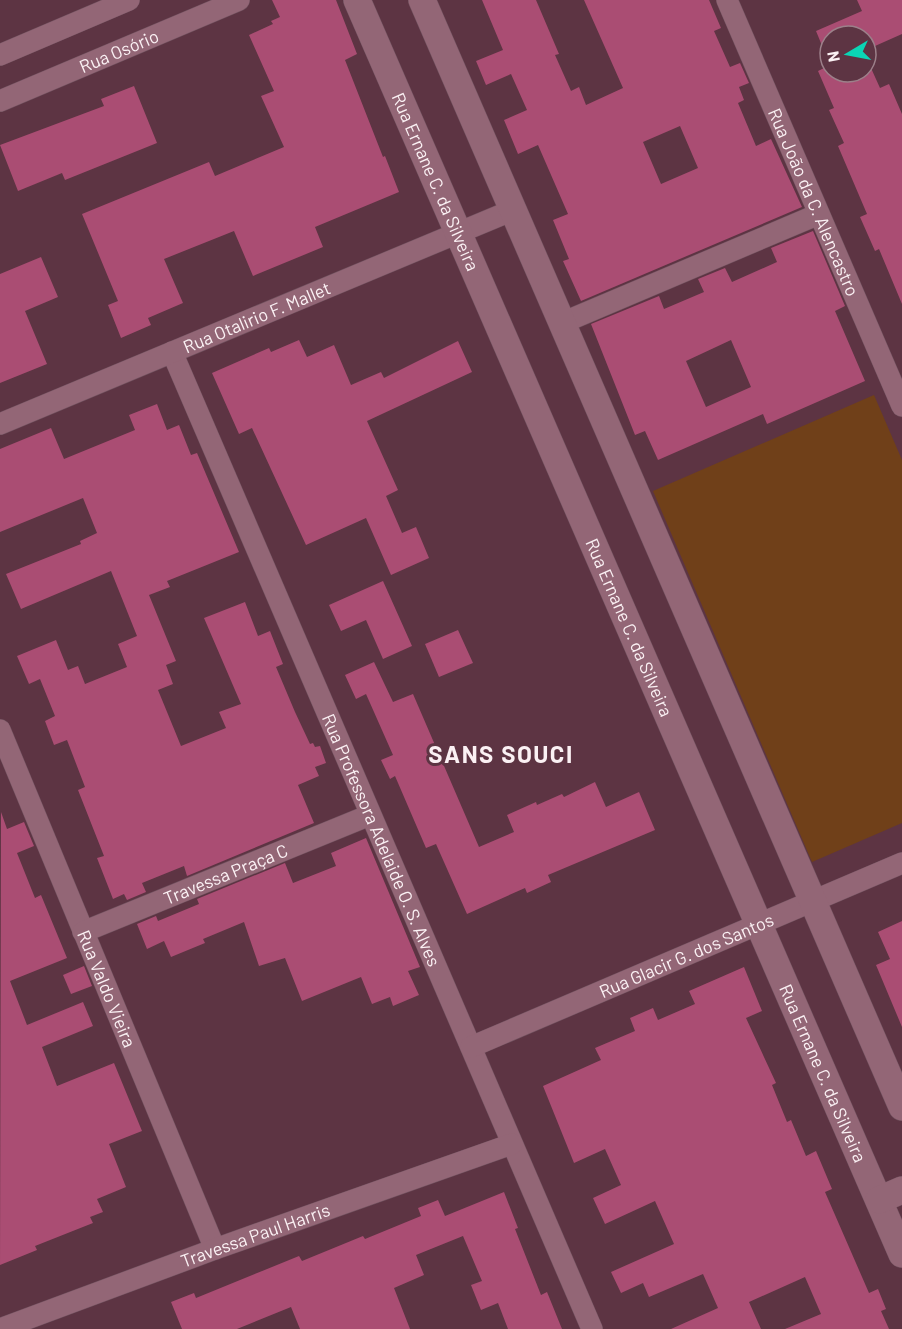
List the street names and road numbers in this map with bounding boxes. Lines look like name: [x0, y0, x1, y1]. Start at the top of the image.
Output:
street label: Rua Osório: [76, 24, 162, 77]
street label: Rua Ernane C. da Silveira: [388, 89, 484, 274]
street label: Rua João da C. Alencastro: [764, 105, 864, 299]
street label: Rua Otalirio F. Mallet: [180, 276, 334, 357]
street label: Rua Ernane C. da Silveira: [581, 535, 678, 720]
street label: Rua Professora Adelaide O. S. Alves: [318, 710, 446, 969]
street label: Travessa Praça C: [160, 839, 291, 909]
street label: Rua Glacir G. dos Santos: [596, 908, 777, 1002]
street label: Rua Valdo Vieira: [73, 927, 141, 1051]
street label: Rua Ernane C. da Silveira: [775, 981, 872, 1166]
street label: Travessa Paul Harris: [177, 1198, 333, 1272]

